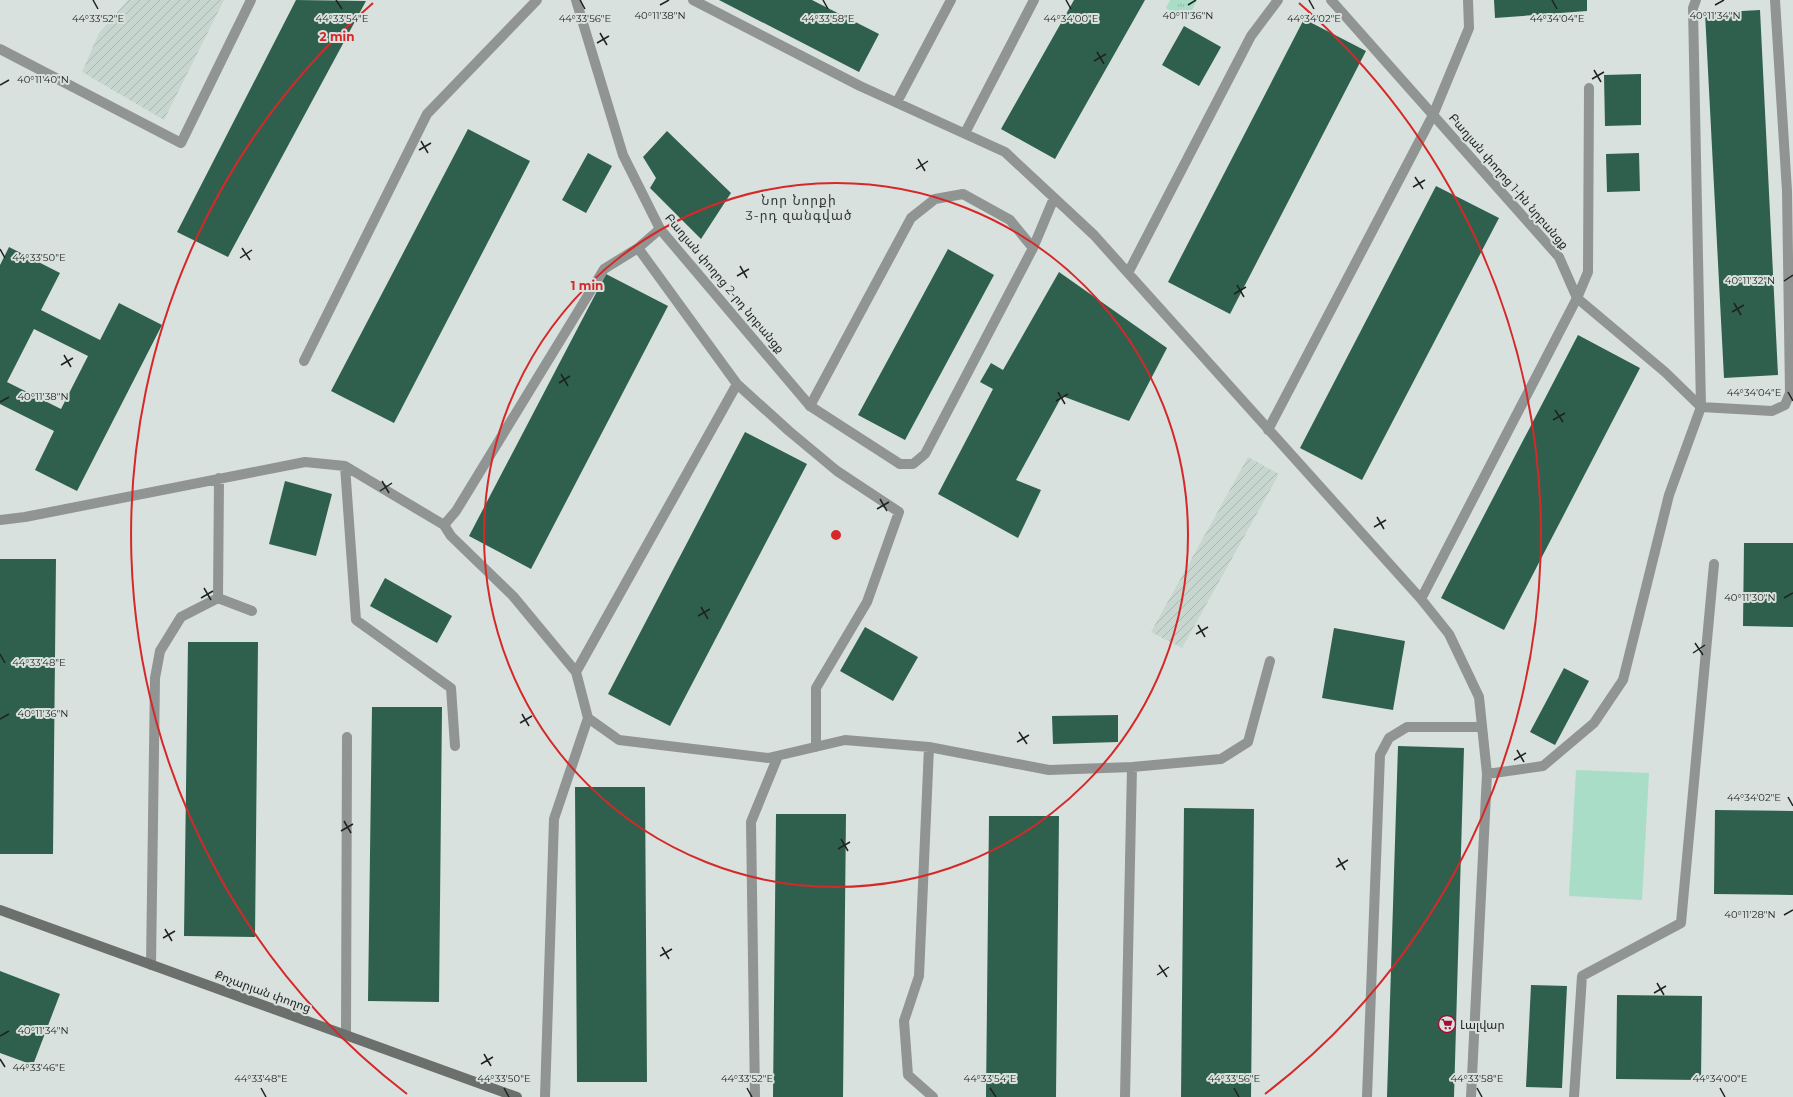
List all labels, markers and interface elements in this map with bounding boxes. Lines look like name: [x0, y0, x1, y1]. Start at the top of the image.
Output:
text: 40°11'38"N: [634, 9, 686, 22]
text: 40°11'36"N: [1163, 9, 1213, 22]
text: 40°11'34"N: [1689, 9, 1741, 22]
text: 44°33'52"E: [72, 12, 124, 25]
text: 44°33'54"E: [316, 12, 369, 25]
text: 44°33'56"E: [559, 12, 612, 25]
text: 44°33'58"E: [802, 12, 855, 25]
text: 44°34'00"E: [1043, 12, 1099, 25]
text: 44°34'02"E: [1287, 12, 1341, 25]
text: 44°34'04"E: [1530, 12, 1585, 25]
text: 2 min: [320, 29, 354, 44]
text: 40°11'40"N: [17, 73, 69, 86]
street label: Բաղյան փողոց 1-ին նրբանցք: [1446, 110, 1572, 252]
district label: Նոր Նորքի 3-րդ զանգված: [745, 192, 853, 223]
street label: Բաղյան փողոց 2-րդ նրբանցք: [662, 210, 788, 356]
text: 44°33'50"E: [12, 251, 66, 264]
text: 40°11'32"N: [1725, 274, 1775, 287]
text: 1 min: [571, 278, 603, 293]
text: 44°34'04"E: [1727, 386, 1782, 399]
text: 40°11'38"N: [17, 390, 69, 403]
centre of rings: [829, 528, 843, 542]
text: 40°11'30"N: [1724, 591, 1776, 604]
text: 44°33'48"E: [12, 656, 66, 669]
text: 40°11'36"N: [18, 707, 68, 720]
text: 44°34'02"E: [1727, 791, 1781, 804]
text: 40°11'28"N: [1724, 908, 1776, 921]
street label: Քոչարյան փողոց: [213, 967, 313, 1015]
supermarket icon: Լալվար: [1437, 1014, 1457, 1034]
place label: Լալվար: [1460, 1017, 1505, 1032]
text: 40°11'34"N: [17, 1024, 69, 1037]
text: 44°33'46"E: [12, 1061, 66, 1074]
text: 44°33'48"E: [234, 1072, 288, 1085]
text: 44°33'50"E: [477, 1072, 531, 1085]
text: 44°33'52"E: [721, 1072, 773, 1085]
text: 44°33'54"E: [964, 1072, 1017, 1085]
text: 44°33'56"E: [1208, 1072, 1261, 1085]
text: 44°33'58"E: [1451, 1072, 1504, 1085]
text: 44°34'00"E: [1692, 1072, 1748, 1085]

